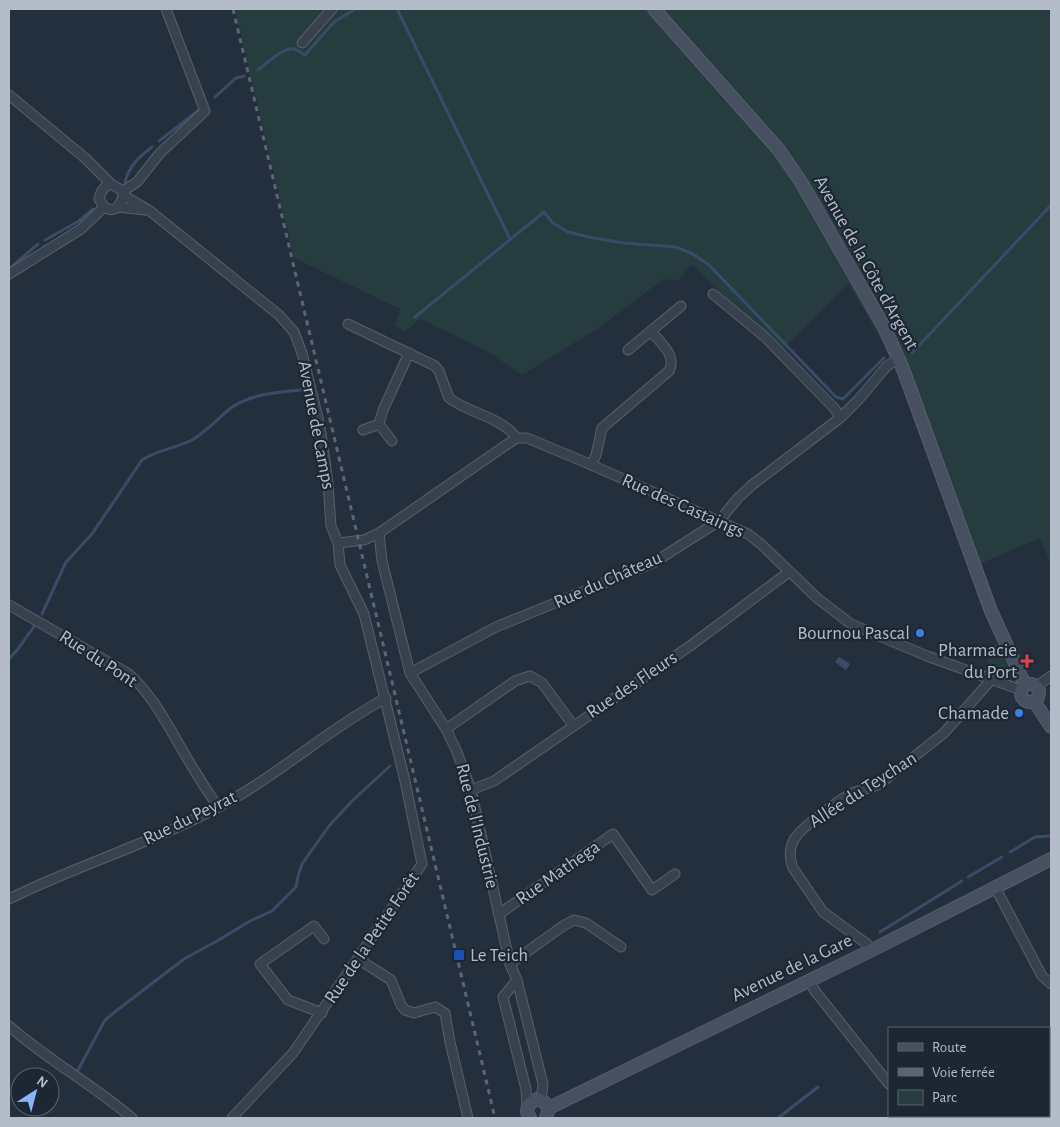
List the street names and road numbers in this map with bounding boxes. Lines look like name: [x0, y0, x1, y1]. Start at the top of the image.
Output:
street label: Avenue de la Côte d'Argent: [810, 173, 922, 353]
street label: Avenue de Camps: [294, 359, 338, 491]
street label: Rue des Castaings: [619, 471, 747, 541]
street label: Rue du Château: [551, 548, 665, 612]
street label: Rue du Pont: [56, 627, 140, 691]
street label: Rue des Fleurs: [583, 648, 681, 722]
street label: Allée du Teychan: [806, 748, 920, 832]
street label: Rue de l'Industrie: [452, 762, 502, 890]
street label: Rue du Peyrat: [140, 787, 240, 849]
street label: Rue Mathega: [513, 837, 604, 909]
street label: Rue de la Petite Forêt: [321, 869, 423, 1007]
street label: Avenue de la Gare: [729, 931, 855, 1005]

